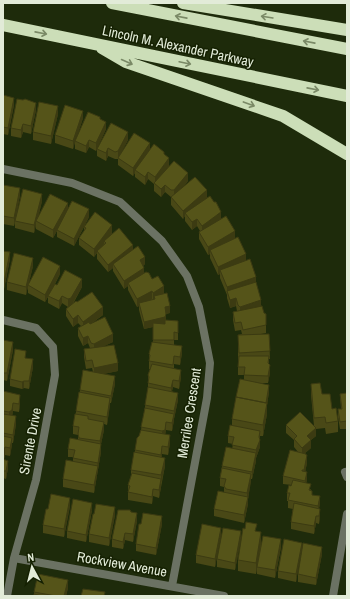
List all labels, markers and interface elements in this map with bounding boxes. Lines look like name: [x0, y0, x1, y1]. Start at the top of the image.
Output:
one-way arrow: [175, 12, 188, 20]
one-way arrow: [261, 12, 274, 20]
street label: Lincoln M. Alexander Parkway: [101, 21, 256, 71]
one-way arrow: [34, 29, 47, 37]
one-way arrow: [303, 37, 316, 45]
one-way arrow: [120, 59, 132, 66]
one-way arrow: [179, 60, 192, 68]
one-way arrow: [306, 85, 319, 93]
one-way arrow: [243, 101, 255, 109]
street label: Merrilee Crescent: [173, 367, 205, 459]
street label: Sirente Drive: [15, 406, 45, 476]
north arrow: [12, 547, 52, 587]
street label: Rockview Avenue: [76, 547, 168, 581]
text: N: [27, 550, 35, 564]

